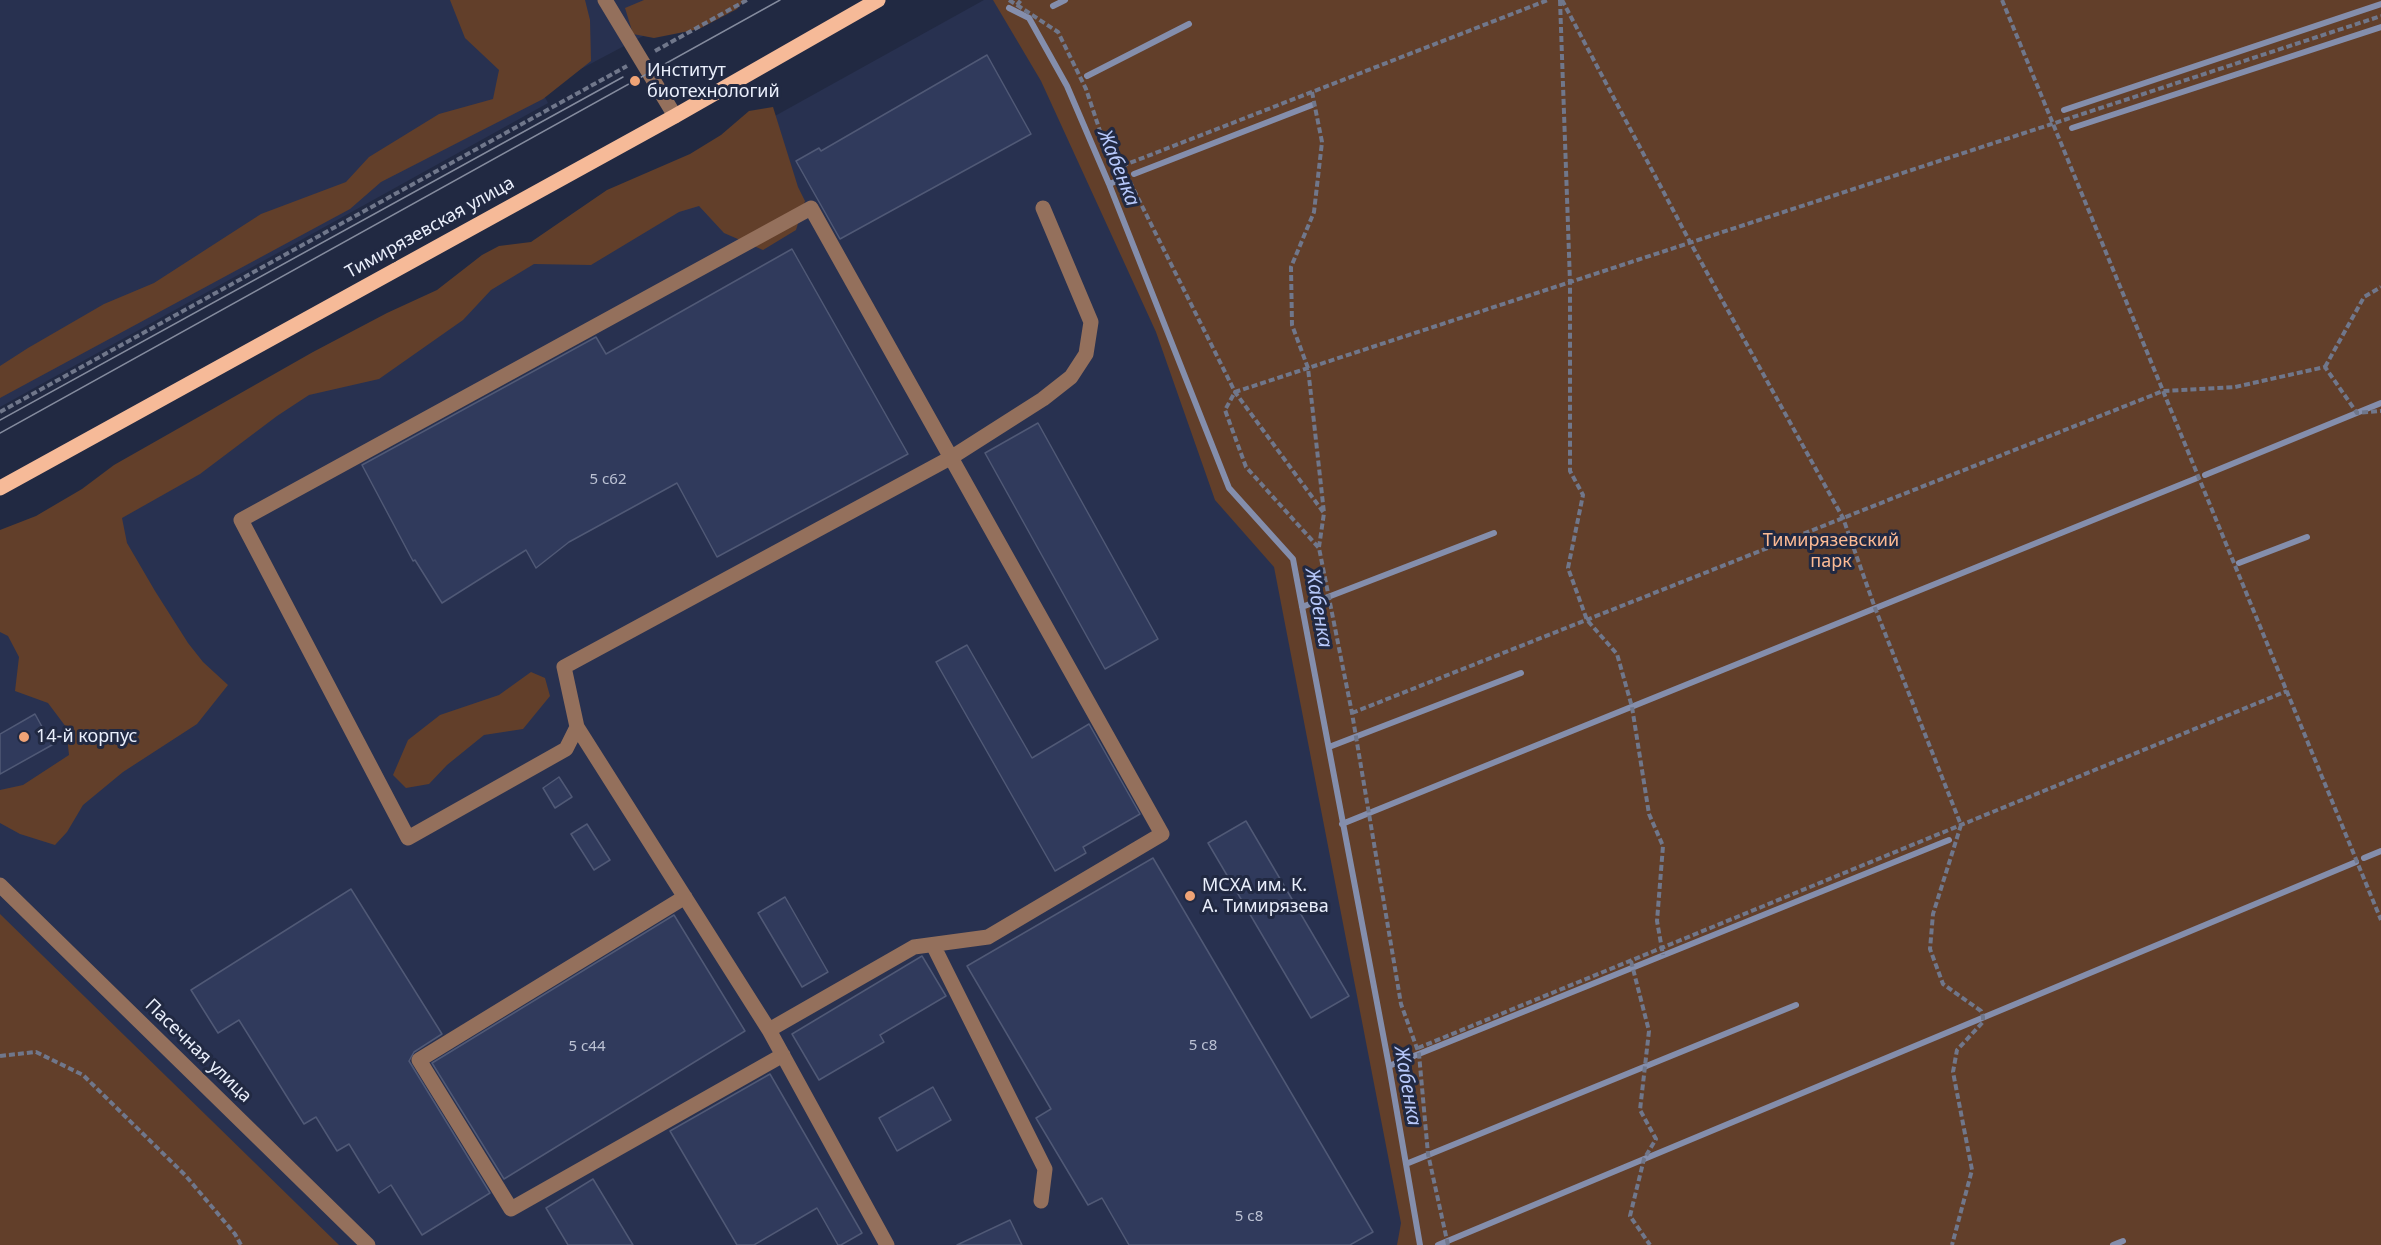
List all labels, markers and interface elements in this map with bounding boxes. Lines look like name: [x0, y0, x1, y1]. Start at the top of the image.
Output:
place label: Институт биотехнологий: [647, 60, 780, 103]
marker: Институт биотехнологий: [628, 74, 642, 88]
water label: Жабенка: [1092, 126, 1144, 210]
street label: Тимирязевская улица: [342, 173, 518, 283]
house number: 5 с62: [589, 471, 627, 489]
park label: Тимирязевский парк: [1763, 530, 1899, 572]
water label: Жабенка: [1299, 566, 1337, 650]
place label: 14-й корпус: [36, 726, 137, 748]
marker: 14-й корпус: [17, 730, 31, 744]
place label: МСХА им. К. А. Тимирязева: [1202, 875, 1329, 918]
marker: МСХА им. К. А. Тимирязева: [1183, 889, 1197, 903]
street label: Пасечная улица: [140, 995, 256, 1107]
house number: 5 с8: [1189, 1037, 1217, 1055]
house number: 5 с44: [568, 1038, 606, 1056]
water label: Жабенка: [1388, 1044, 1426, 1128]
house number: 5 с8: [1235, 1208, 1263, 1226]

